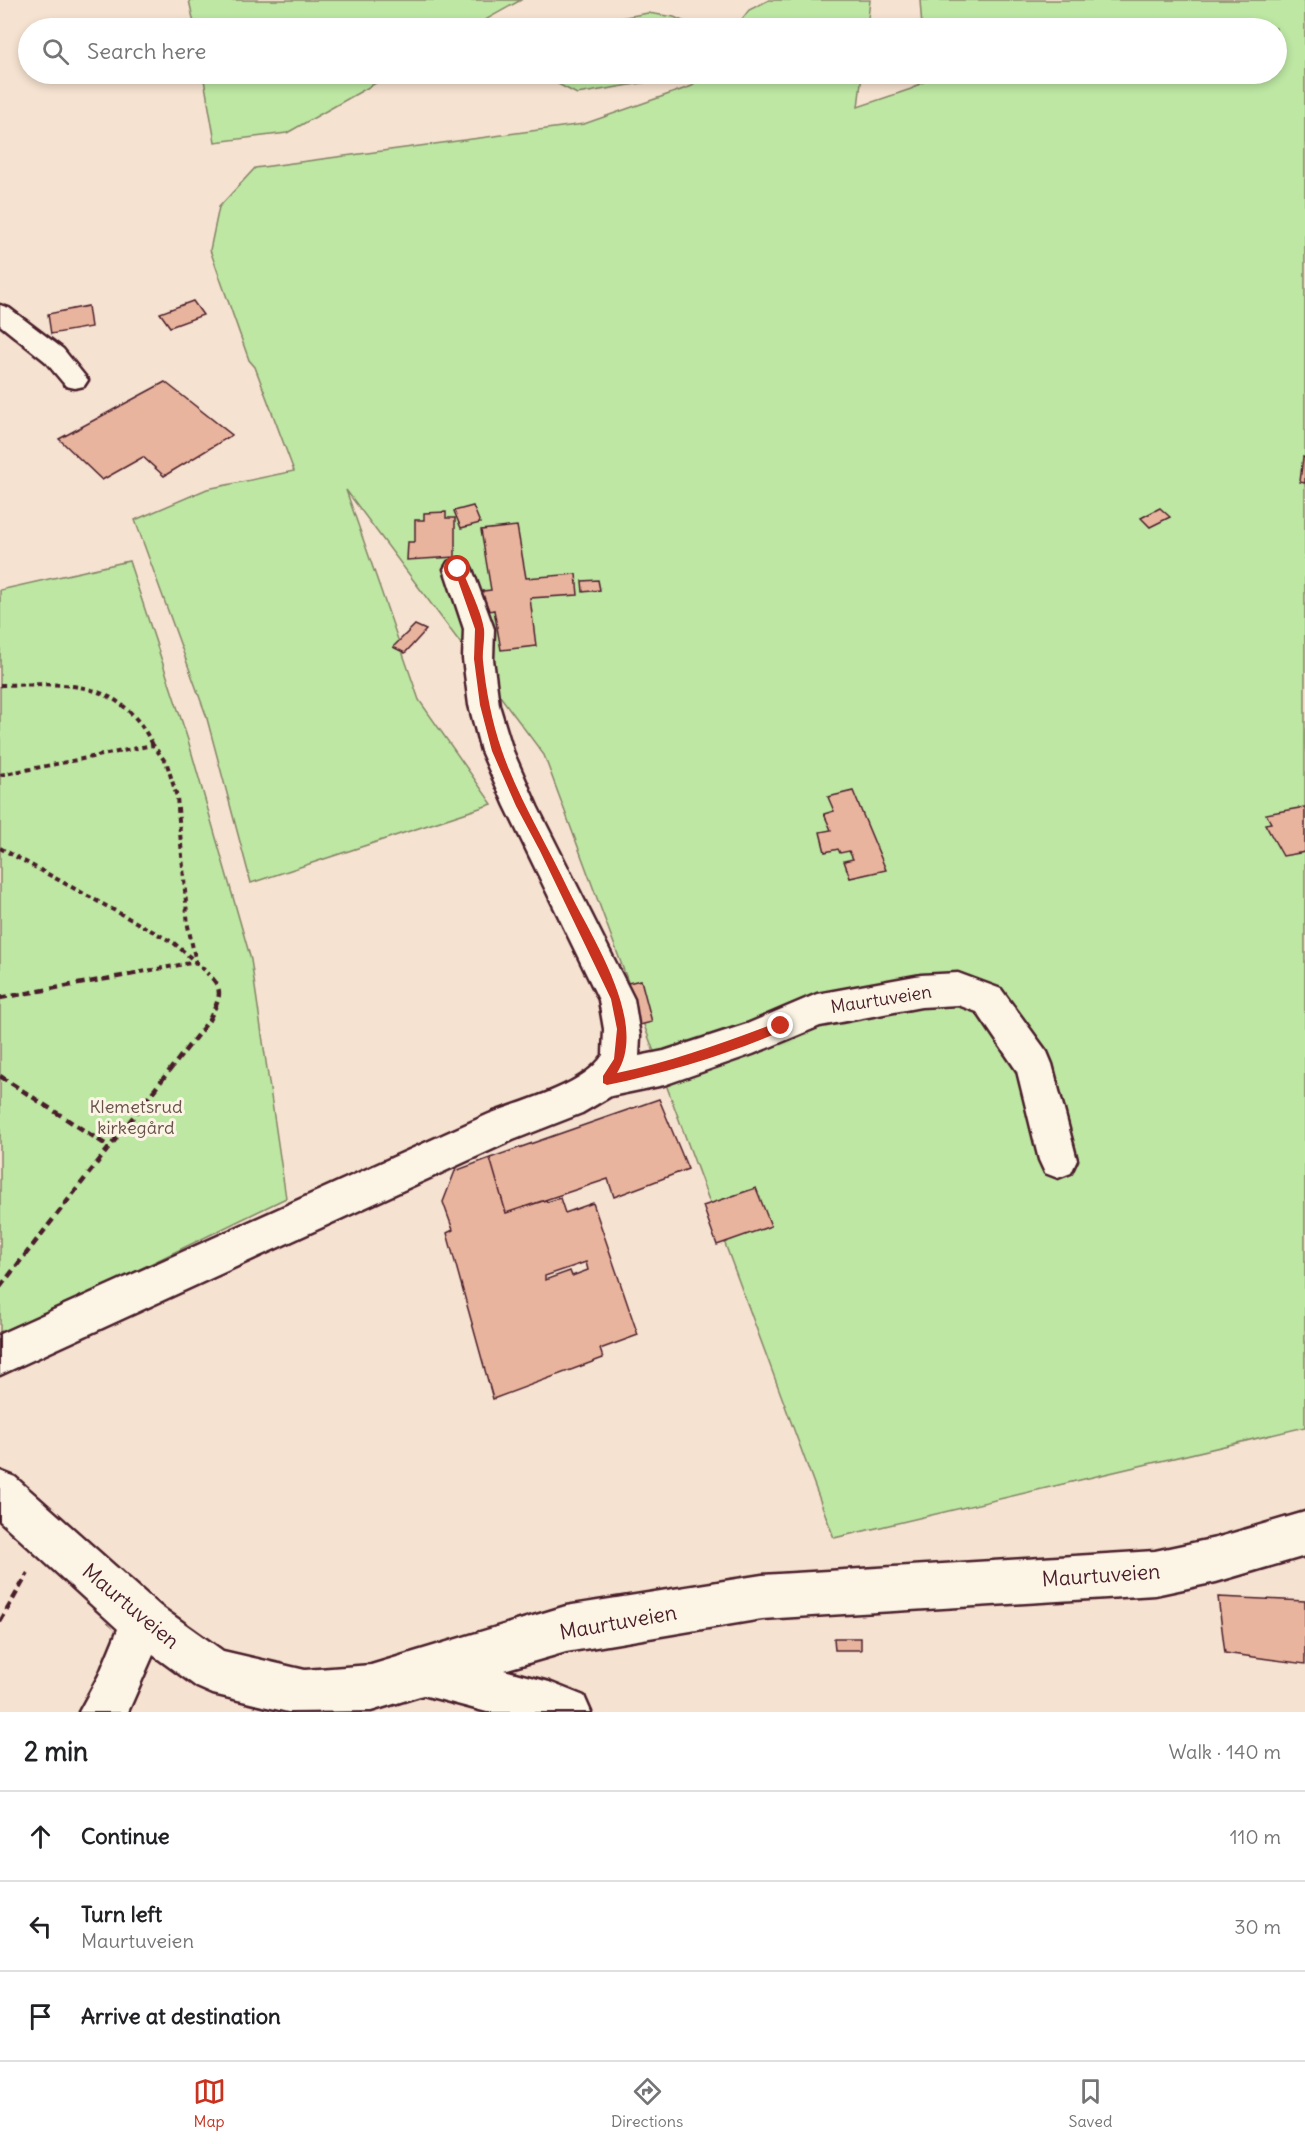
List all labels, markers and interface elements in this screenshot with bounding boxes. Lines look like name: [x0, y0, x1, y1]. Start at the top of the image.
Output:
search box: [18, 18, 1287, 84]
icon: search: [39, 35, 72, 68]
text: Search here: [87, 37, 206, 65]
route start: [444, 555, 470, 581]
street label: Maurtuveien: [829, 980, 933, 1018]
route end: [767, 1012, 793, 1038]
park label: Klemetsrud kirkegård: [90, 1095, 183, 1139]
street label: Maurtuveien: [1041, 1557, 1161, 1593]
street label: Maurtuveien: [77, 1558, 185, 1654]
street label: Maurtuveien: [557, 1598, 679, 1646]
text: 2 min: [24, 1735, 88, 1768]
text: Walk · 140 m: [1168, 1739, 1281, 1764]
icon: ahead: [24, 1820, 57, 1853]
text: Continue: [81, 1822, 170, 1850]
text: 110 m: [1230, 1824, 1281, 1849]
text: Turn left: [81, 1900, 162, 1928]
icon: left: [24, 1910, 57, 1943]
text: 30 m: [1234, 1914, 1281, 1939]
text: Maurtuveien: [81, 1928, 194, 1953]
icon: arrive: [24, 2000, 57, 2033]
text: Arrive at destination: [81, 2002, 281, 2030]
tab: Map: [193, 2075, 226, 2131]
tab: Directions: [611, 2075, 683, 2131]
tab: Saved: [1069, 2075, 1112, 2131]

